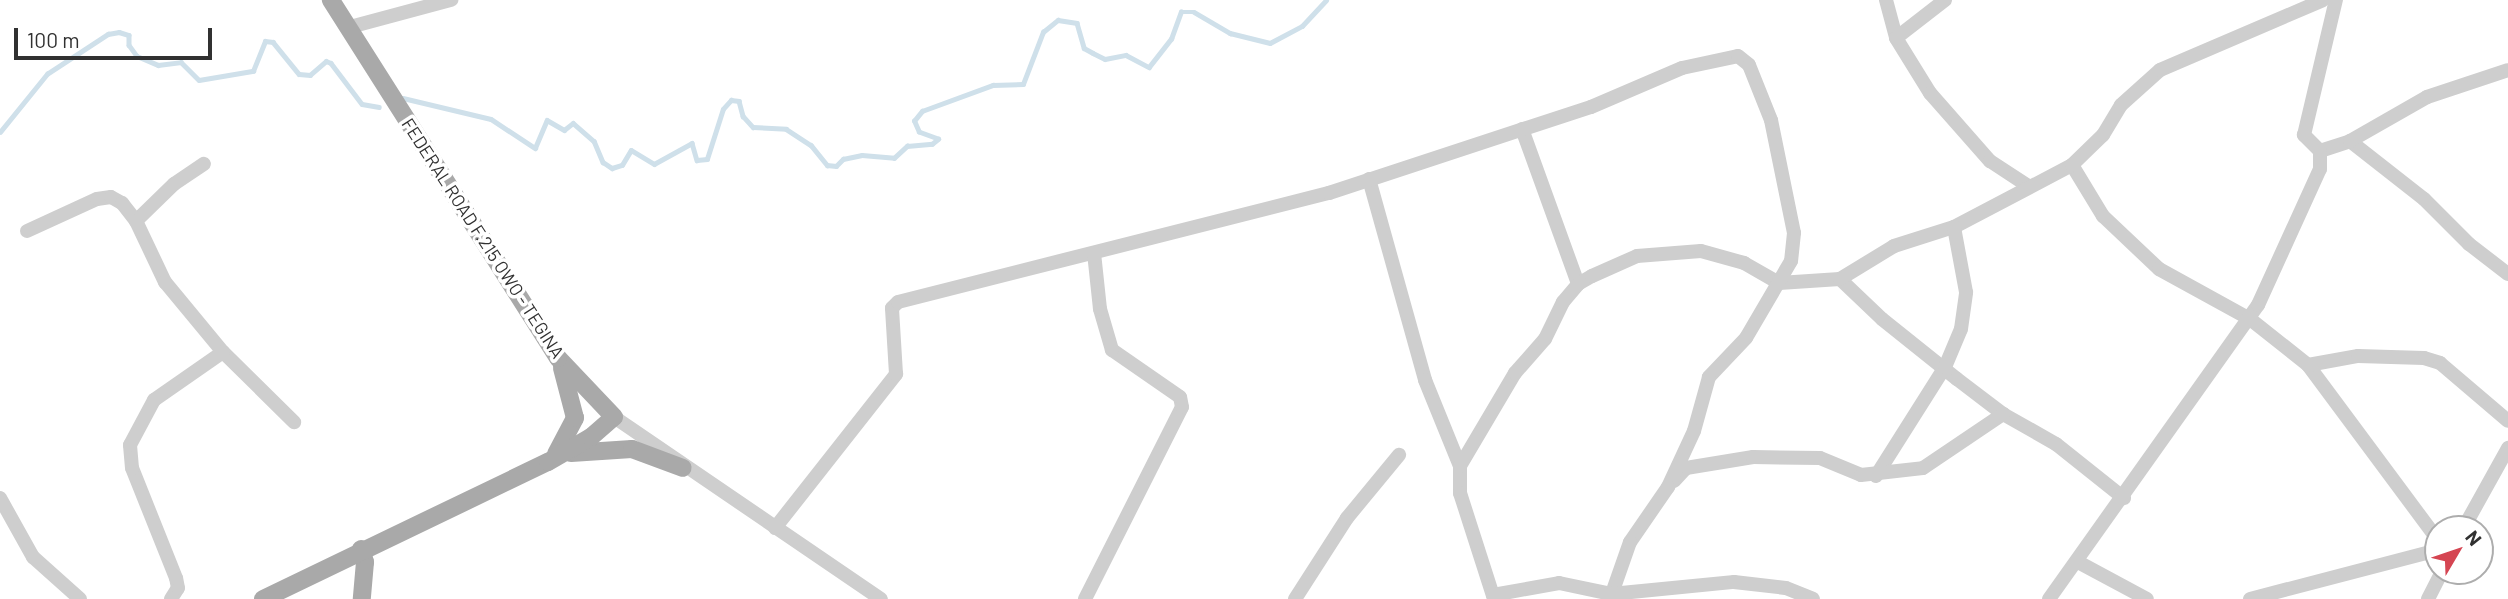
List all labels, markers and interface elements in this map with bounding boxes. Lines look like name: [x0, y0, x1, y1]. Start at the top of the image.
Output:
scale bar: [18, 14, 215, 58]
text: 100 m: [27, 27, 80, 52]
street label: FEDERAL ROAD F.215 OWO - TEGINA: [397, 114, 569, 362]
north arrow: [2424, 515, 2494, 585]
text: N: [2461, 526, 2487, 550]

